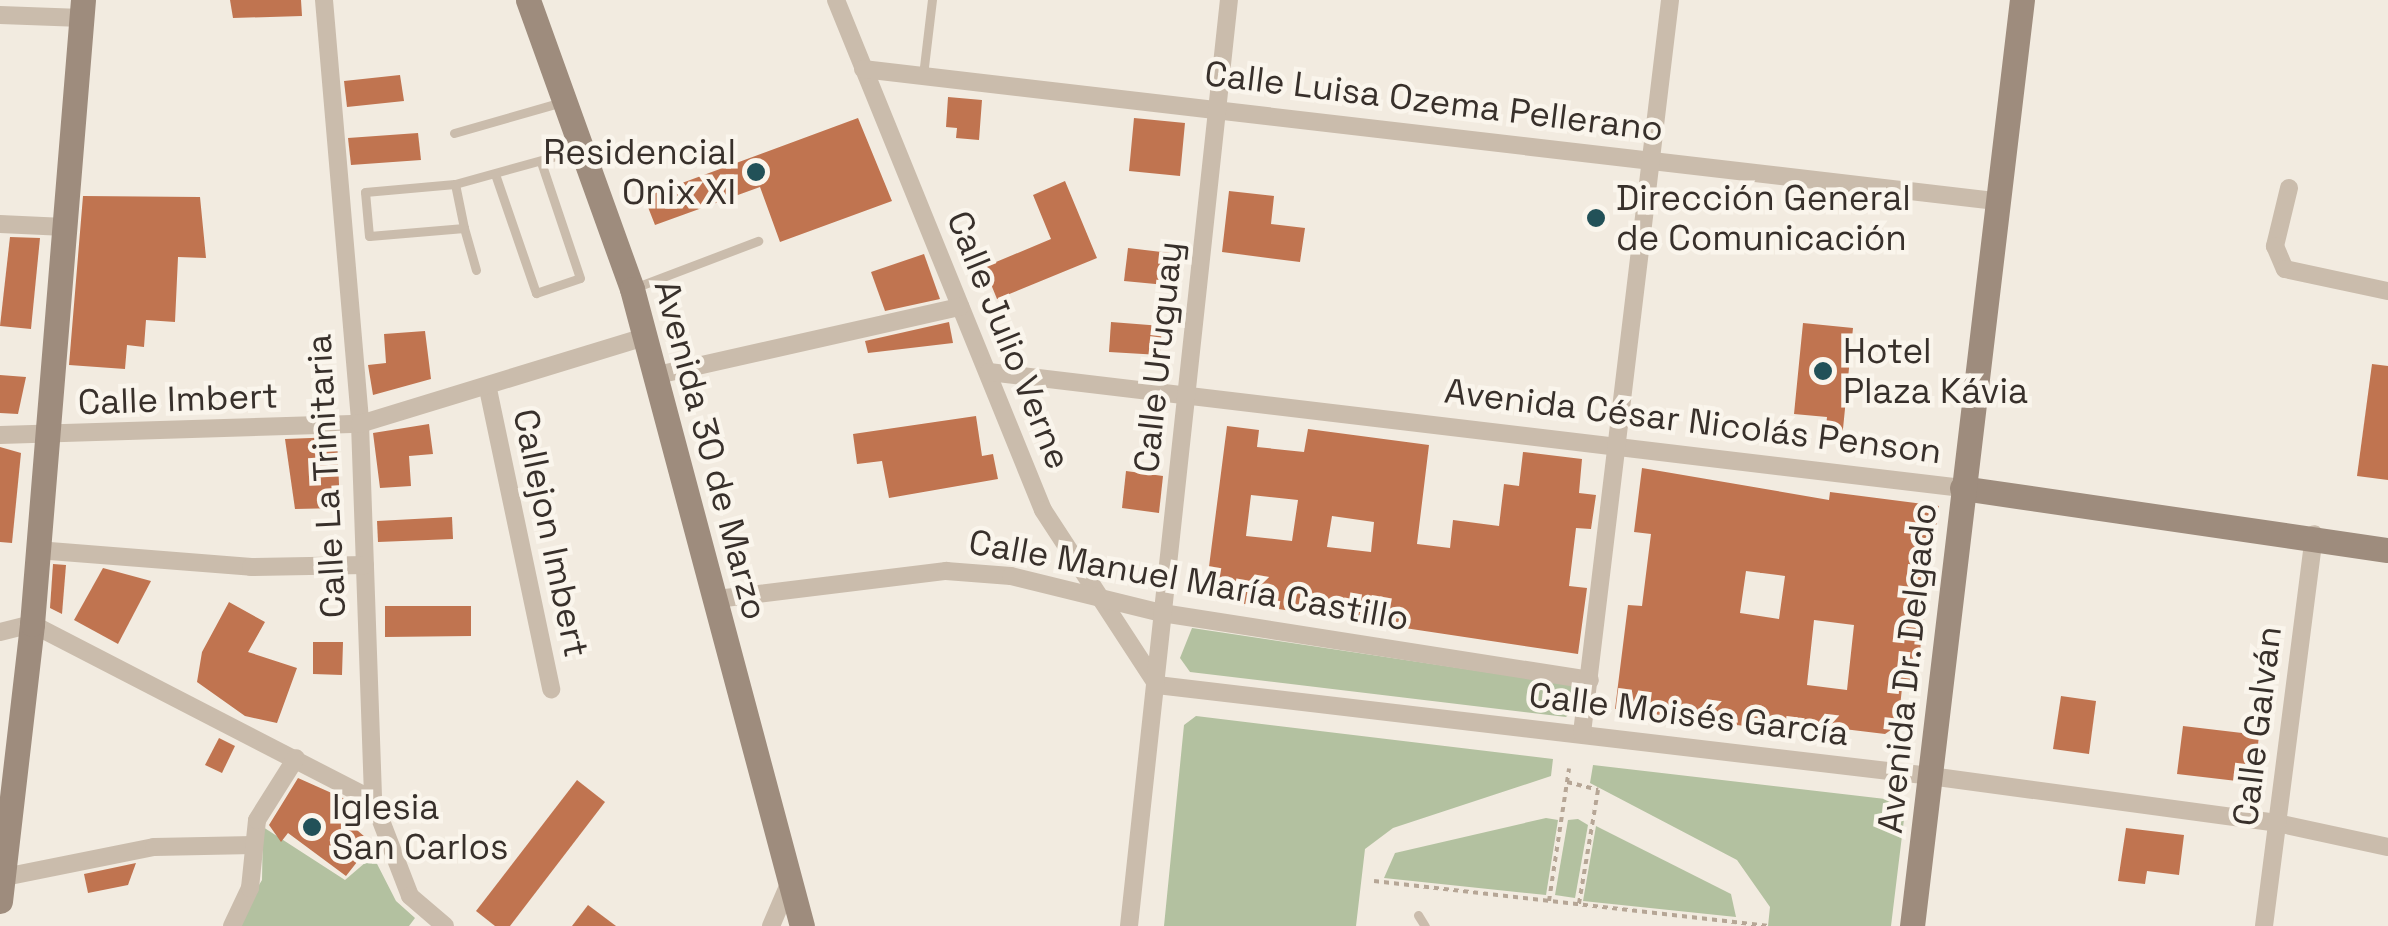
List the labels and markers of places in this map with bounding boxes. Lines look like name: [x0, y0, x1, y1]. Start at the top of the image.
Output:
place label: Residencial Onix XI: [543, 131, 736, 213]
marker: Residencial Onix XI: [745, 161, 767, 183]
place label: Dirección General de Comunicación: [1616, 177, 1911, 259]
marker: Dirección General de Comunicación: [1585, 207, 1607, 229]
place label: Hotel Plaza Kávia: [1843, 330, 2028, 412]
marker: Hotel Plaza Kávia: [1812, 360, 1834, 382]
place label: Iglesia San Carlos: [332, 786, 508, 868]
marker: Iglesia San Carlos: [301, 816, 323, 838]

